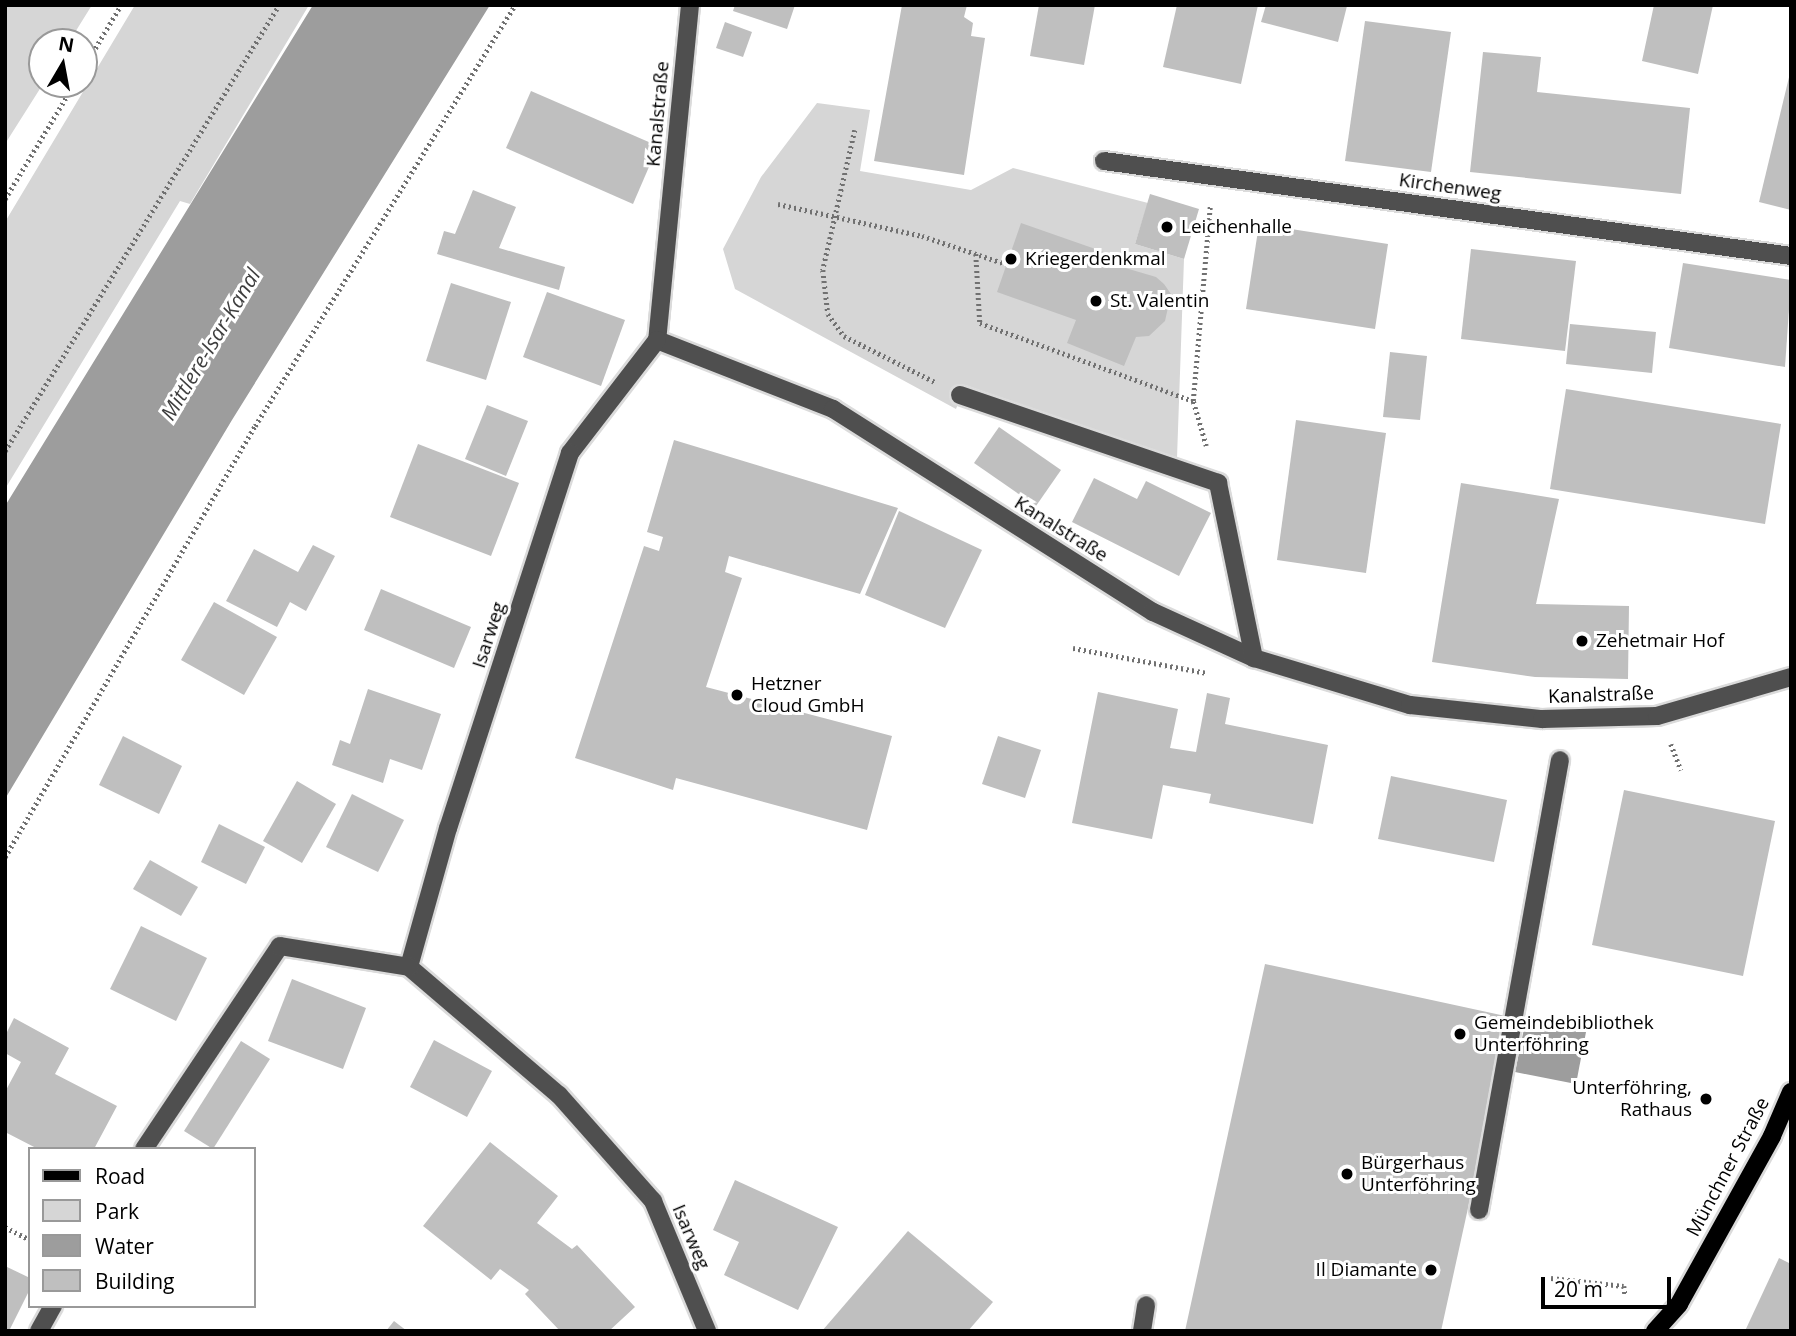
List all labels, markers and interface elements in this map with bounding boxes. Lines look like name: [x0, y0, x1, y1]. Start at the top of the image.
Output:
north arrow: [28, 28, 98, 98]
text: N: [56, 30, 76, 58]
street label: Kanalstraße: [642, 60, 674, 168]
street label: Kirchenweg: [1397, 169, 1503, 205]
place label: Leichenhalle: [1181, 216, 1292, 238]
marker: Leichenhalle: [1159, 219, 1175, 235]
place label: Kriegerdenkmal: [1025, 248, 1165, 270]
marker: Kriegerdenkmal: [1003, 251, 1019, 267]
water label: Mittlere-Isar-Kanal: [155, 264, 265, 424]
place label: St. Valentin: [1110, 290, 1209, 312]
marker: St. Valentin: [1088, 293, 1104, 309]
street label: Kanalstraße: [1010, 491, 1112, 567]
street label: Isarweg: [468, 599, 510, 671]
place label: Zehetmair Hof: [1596, 630, 1724, 652]
marker: Zehetmair Hof: [1574, 633, 1590, 649]
place label: Hetzner Cloud GmbH: [751, 673, 864, 717]
street label: Kanalstraße: [1548, 682, 1654, 708]
marker: Hetzner Cloud GmbH: [729, 687, 745, 703]
place label: Gemeindebibliothek Unterföhring: [1474, 1012, 1654, 1056]
marker: Gemeindebibliothek Unterföhring: [1452, 1026, 1468, 1042]
place label: Unterföhring, Rathaus: [1572, 1077, 1692, 1121]
marker: Unterföhring, Rathaus: [1698, 1091, 1714, 1107]
street label: Münchner Straße: [1682, 1094, 1774, 1240]
legend: [28, 1147, 256, 1308]
place label: Bürgerhaus Unterföhring: [1361, 1152, 1476, 1196]
text: Road: [95, 1162, 145, 1190]
marker: Bürgerhaus Unterföhring: [1339, 1166, 1355, 1182]
text: Park: [95, 1197, 139, 1225]
street label: Isarweg: [667, 1201, 715, 1273]
text: Water: [95, 1232, 154, 1260]
place label: Il Diamante: [1316, 1259, 1417, 1281]
marker: Il Diamante: [1423, 1262, 1439, 1278]
scale bar: [1544, 1262, 1674, 1306]
text: Building: [95, 1267, 174, 1295]
text: 20 m: [1554, 1275, 1603, 1303]

